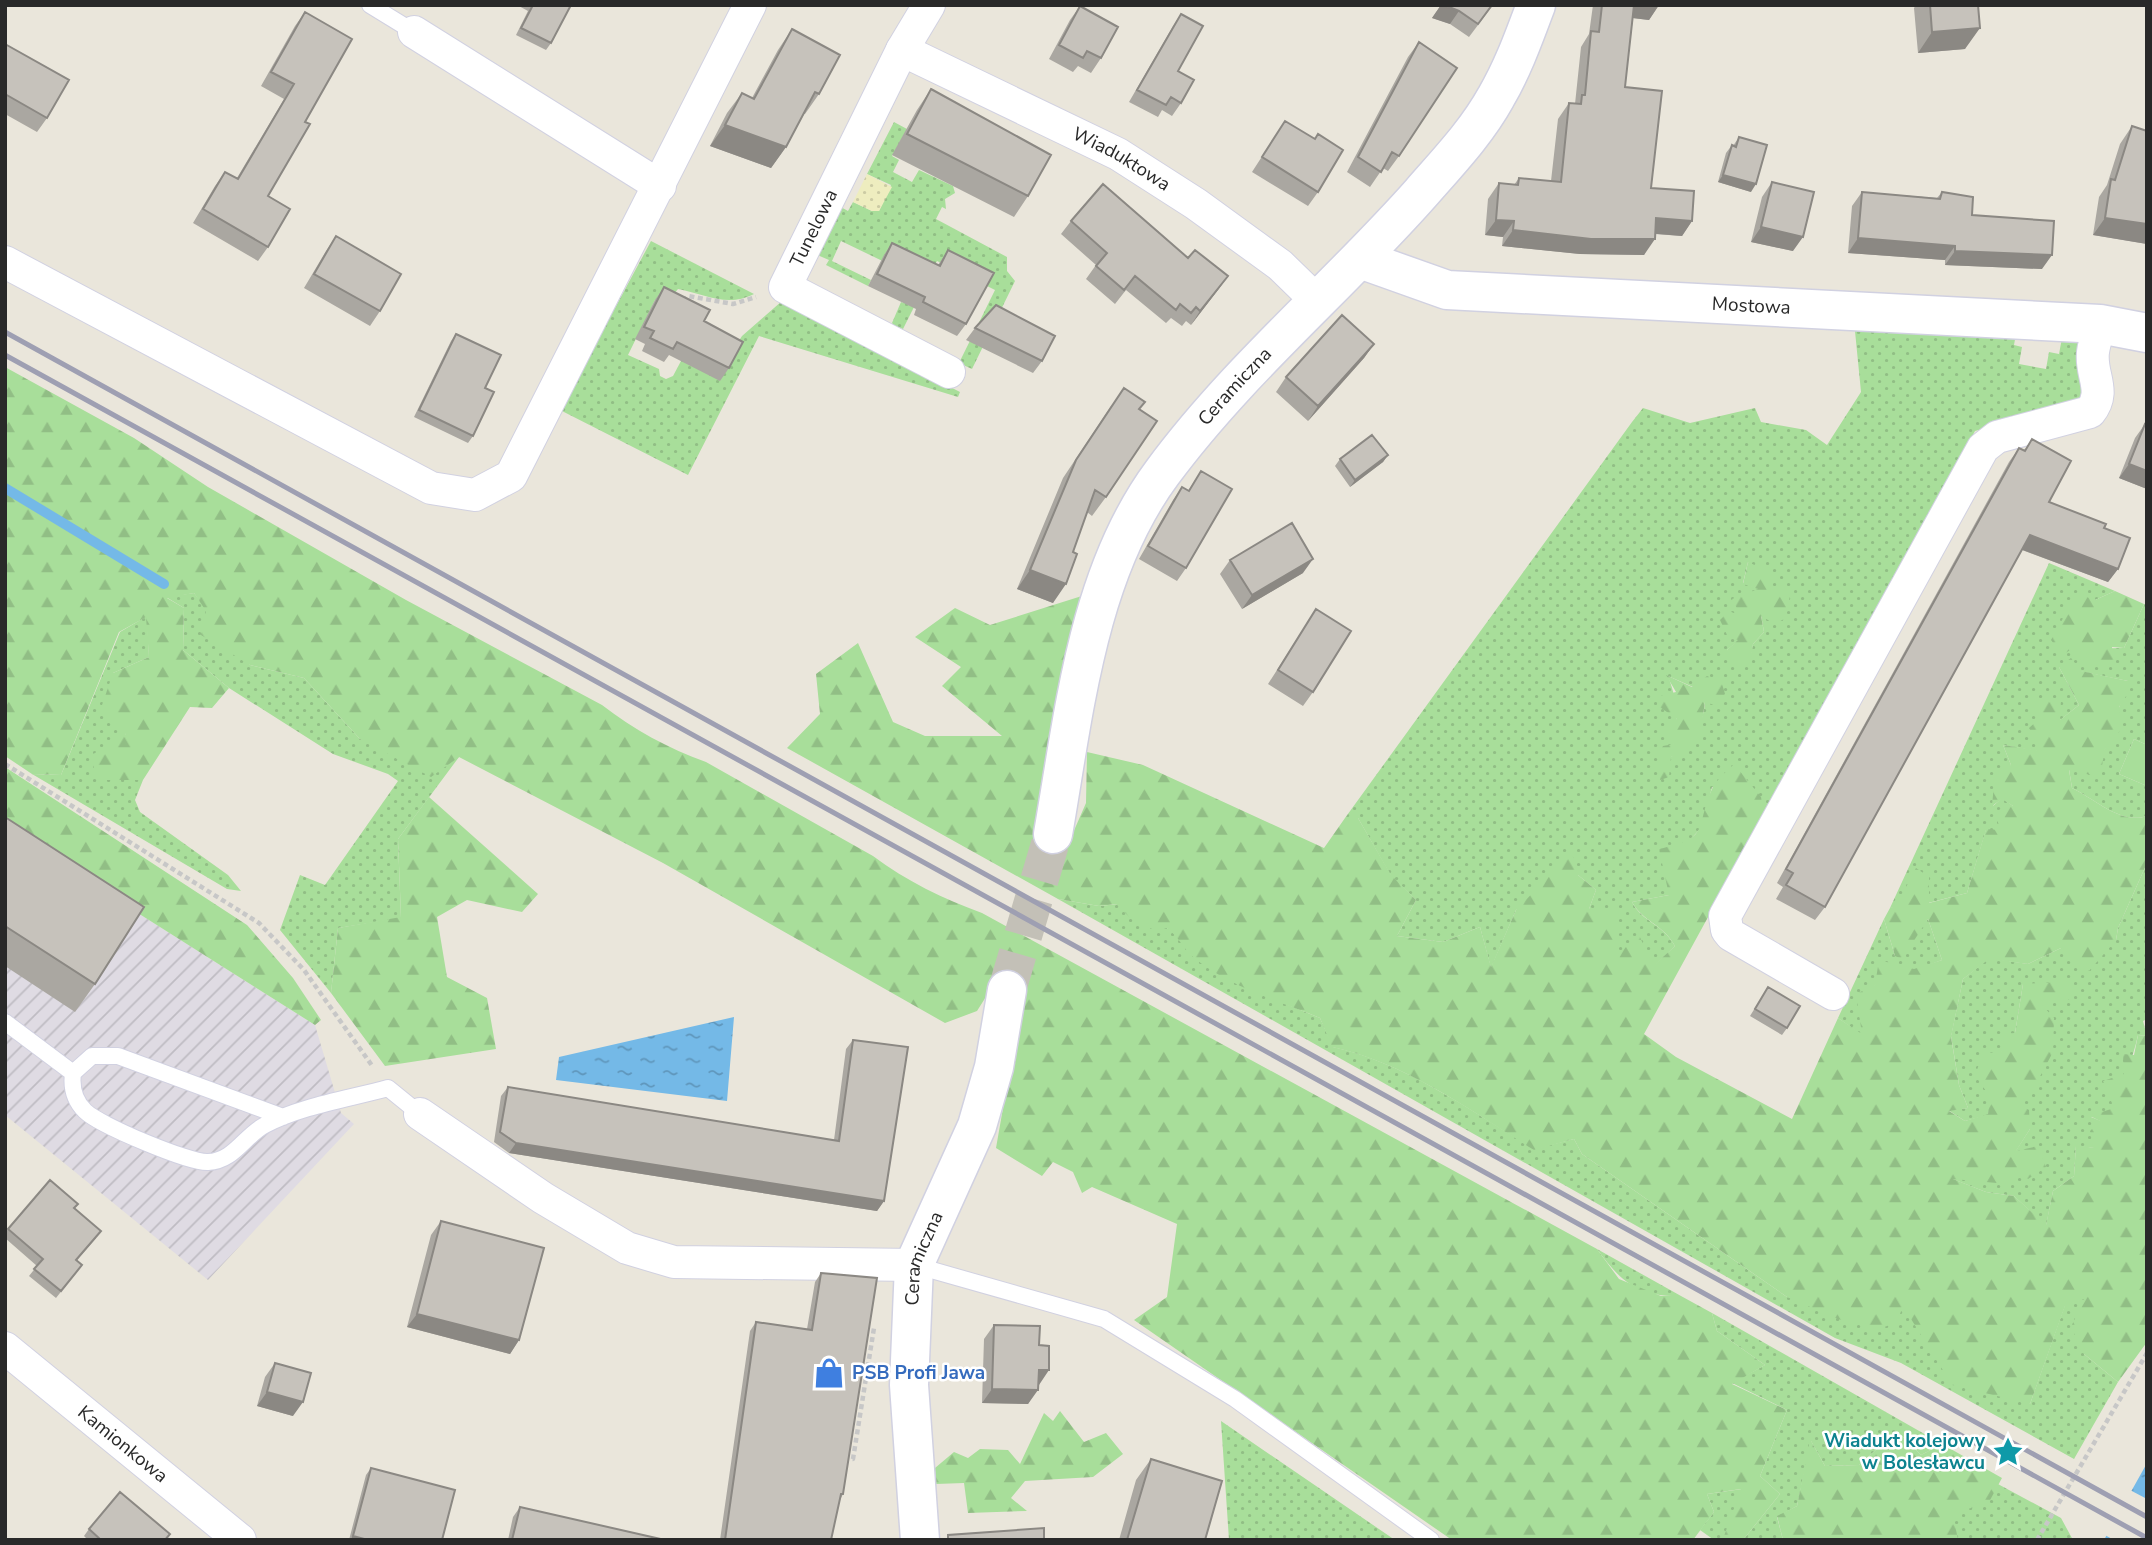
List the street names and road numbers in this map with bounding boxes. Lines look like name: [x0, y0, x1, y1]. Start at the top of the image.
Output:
street label: Wiaduktowa: [1068, 121, 1175, 197]
street label: Tunelowa: [784, 185, 844, 271]
street label: Mostowa: [1711, 291, 1791, 321]
street label: Ceramiczna: [1192, 342, 1278, 431]
street label: Ceramiczna: [899, 1207, 950, 1306]
street label: Kamionkowa: [72, 1399, 173, 1489]

